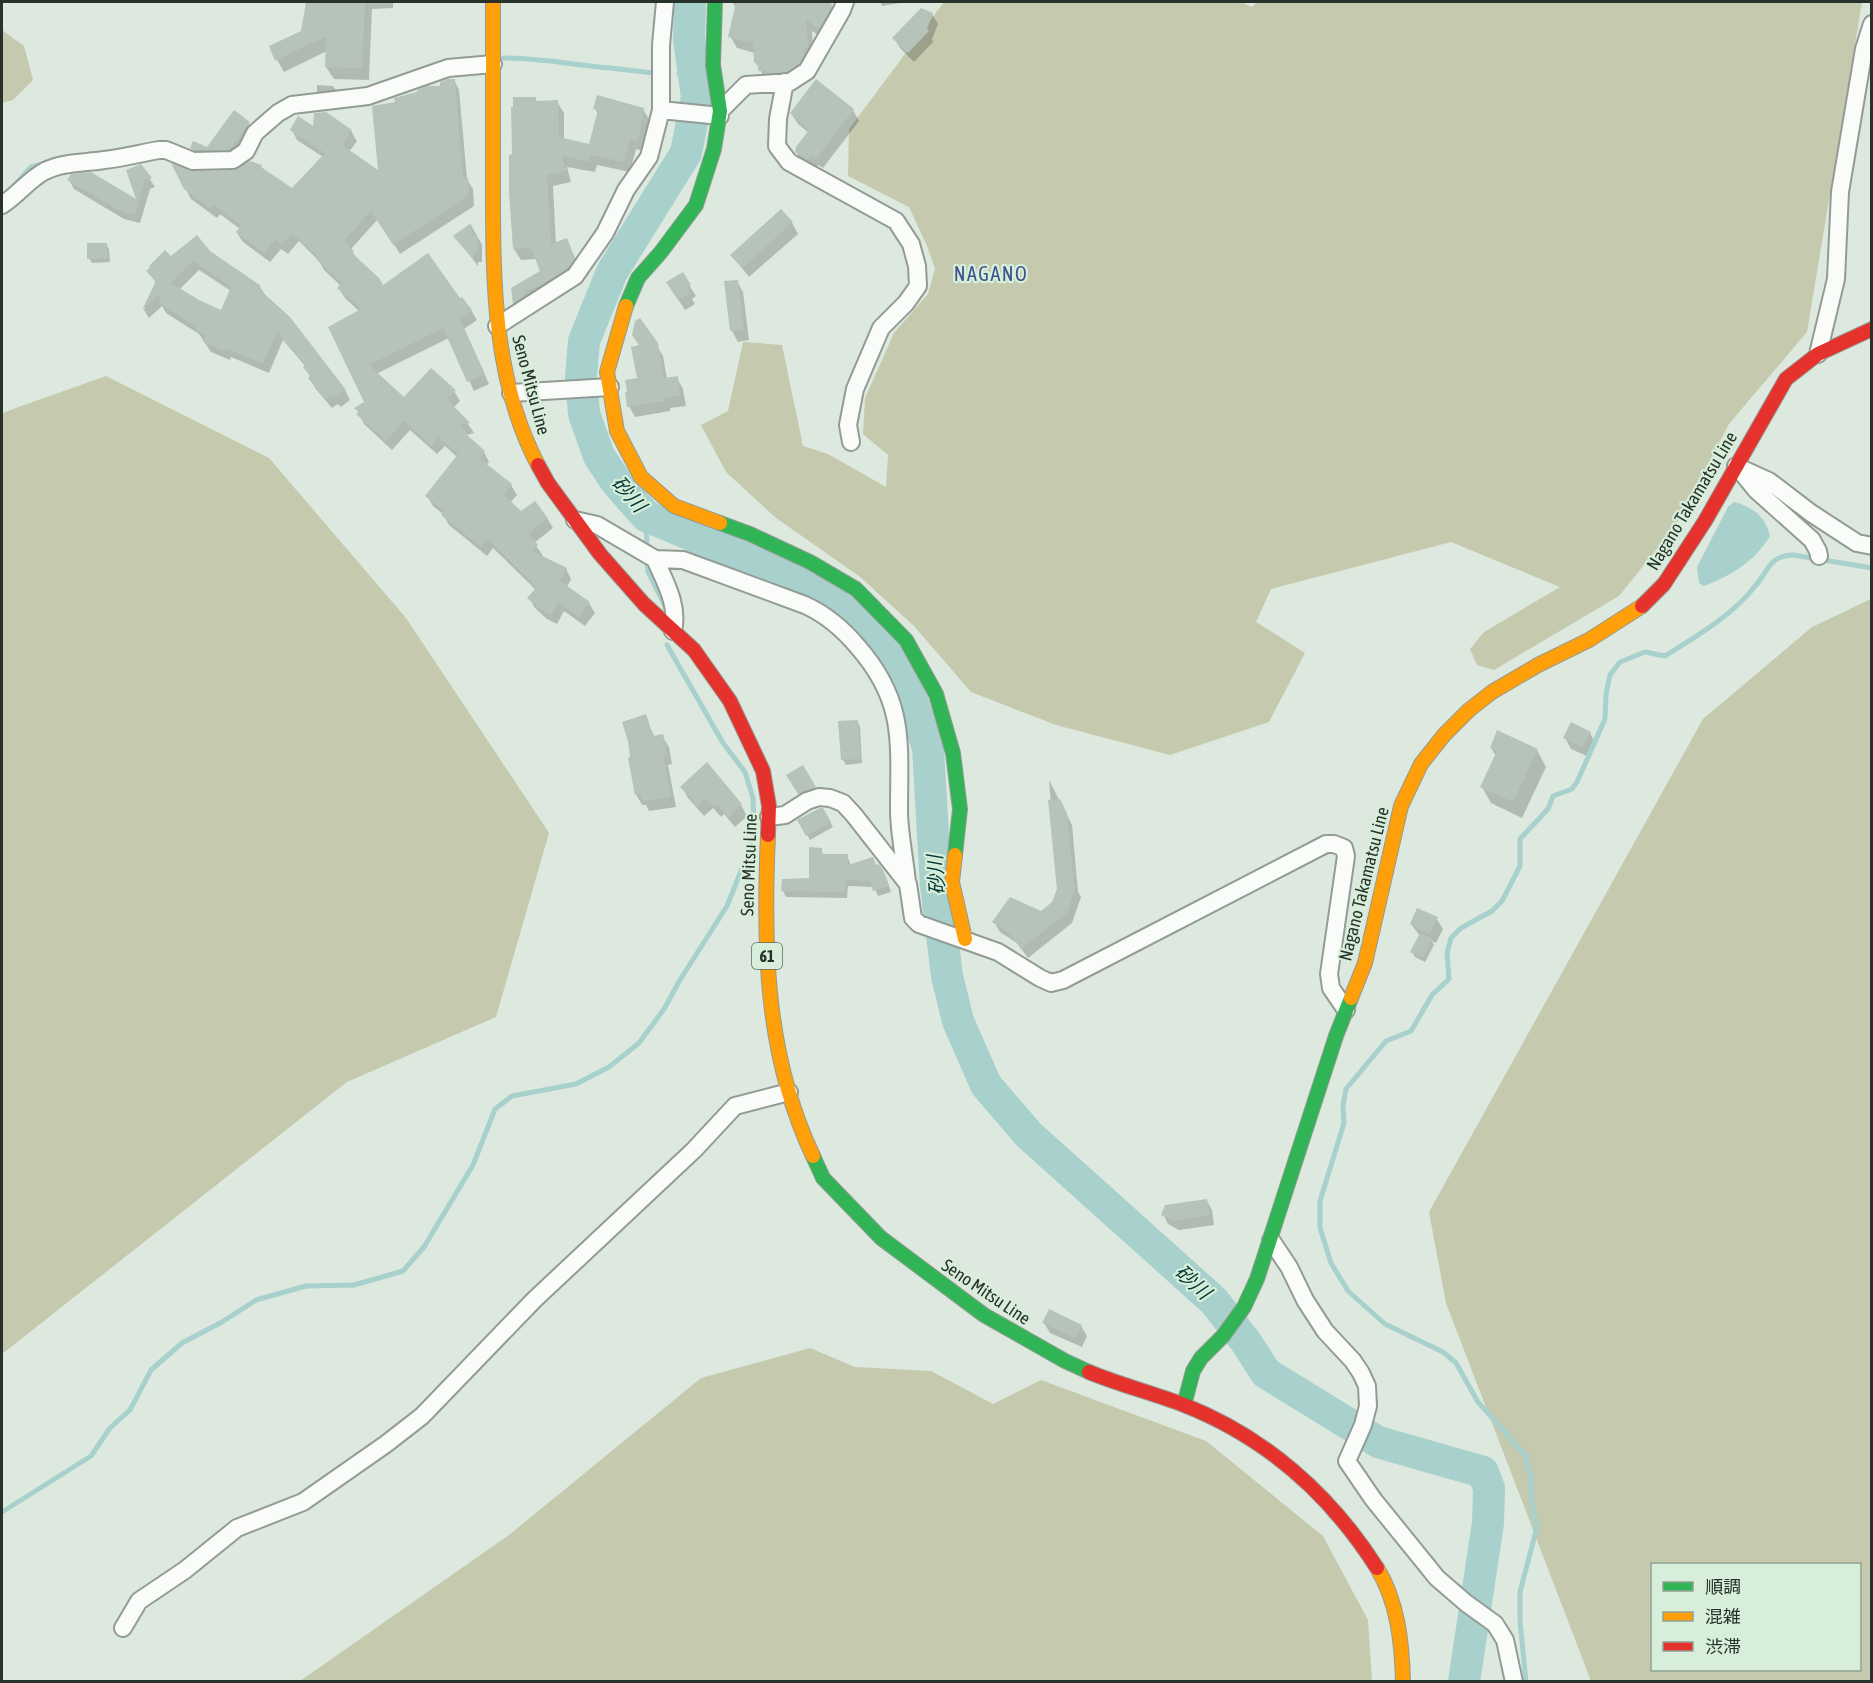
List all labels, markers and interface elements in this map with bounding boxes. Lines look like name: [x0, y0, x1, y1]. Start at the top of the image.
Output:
district label: NAGANO: [954, 262, 1028, 285]
street label: Seno Mitsu Line: [508, 333, 555, 437]
street label: Nagano Takamatsu Line: [1642, 428, 1741, 574]
water label: 砂川: [608, 471, 652, 518]
street label: Nagano Takamatsu Line: [1334, 805, 1393, 963]
street label: Seno Mitsu Line: [736, 813, 761, 916]
water label: 砂川: [922, 852, 948, 896]
road number: 61: [752, 943, 782, 969]
street label: Seno Mitsu Line: [938, 1254, 1035, 1329]
water label: 砂川: [1171, 1260, 1217, 1305]
legend: [1651, 1563, 1861, 1671]
text: 順調: [1705, 1576, 1741, 1597]
text: 混雑: [1705, 1606, 1741, 1627]
text: 渋滞: [1705, 1636, 1741, 1657]

